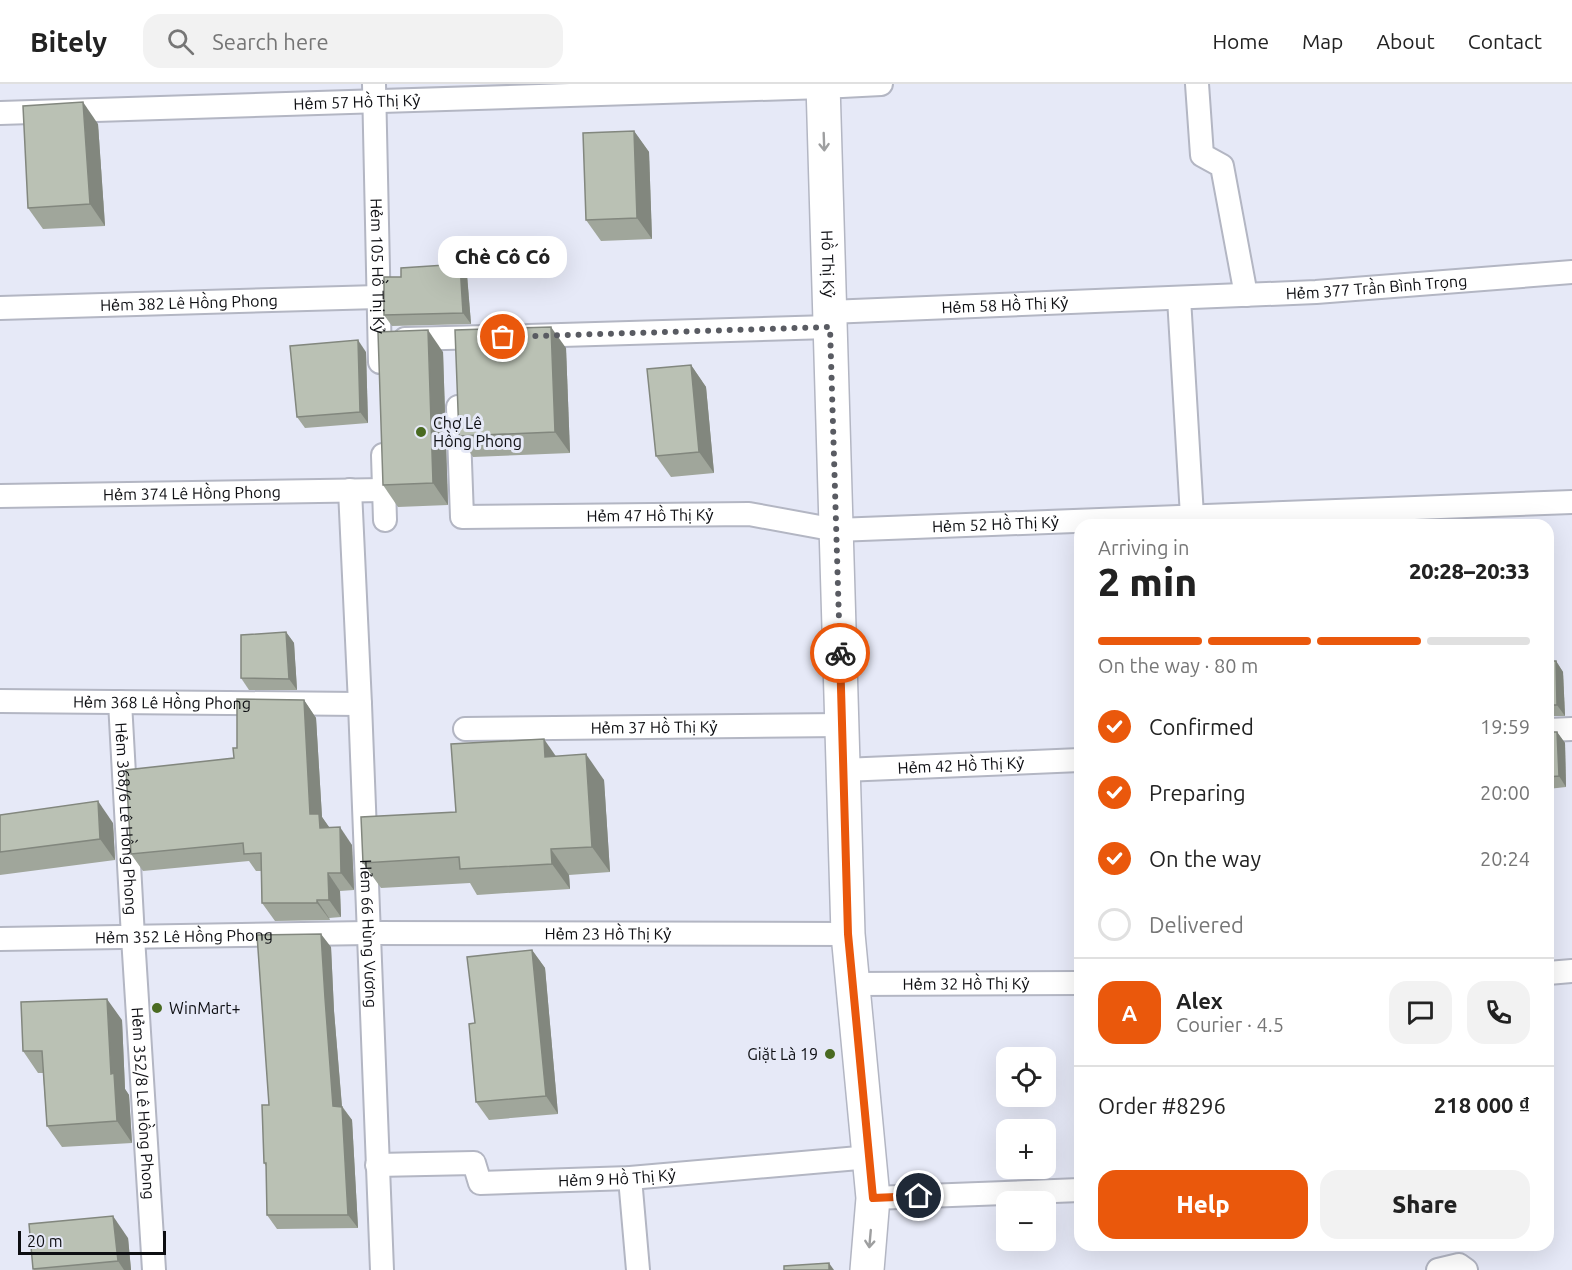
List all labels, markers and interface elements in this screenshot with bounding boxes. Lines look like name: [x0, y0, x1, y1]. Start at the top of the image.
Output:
search box: [143, 14, 563, 68]
icon: search: [164, 25, 197, 58]
text: Bitely: [30, 26, 107, 57]
text: Search here: [212, 29, 329, 54]
text: Home: [1212, 29, 1269, 53]
text: Map: [1302, 29, 1343, 53]
text: About: [1376, 29, 1435, 53]
text: Contact: [1468, 29, 1542, 53]
street label: Hẻm 57 Hồ Thị Kỷ: [293, 89, 420, 113]
one-way arrow: [819, 132, 830, 152]
street label: Hẻm 105 Hồ Thị Kỷ: [367, 198, 390, 334]
street label: Hồ Thị Kỷ: [818, 230, 840, 298]
callout: Chè Cô Có: [438, 235, 568, 277]
text: Chè Cô Có: [455, 245, 550, 268]
street label: Hẻm 377 Trần Bình Trọng: [1285, 271, 1468, 302]
street label: Hẻm 382 Lê Hồng Phong: [100, 290, 278, 314]
street label: Hẻm 58 Hồ Thị Kỷ: [941, 292, 1069, 316]
pin: [477, 311, 528, 362]
icon: bag: [486, 320, 519, 353]
place label: Chợ Lê Hồng Phong: [433, 414, 522, 450]
marker: Chợ Lê Hồng Phong: [414, 425, 428, 439]
street label: Hẻm 374 Lê Hồng Phong: [103, 481, 281, 503]
street label: Hẻm 47 Hồ Thị Kỷ: [586, 503, 713, 525]
street label: Hẻm 52 Hồ Thị Kỷ: [932, 511, 1059, 535]
text: Arriving in: [1098, 536, 1189, 559]
text: 20:28–20:33: [1409, 558, 1530, 583]
text: 2 min: [1098, 560, 1197, 603]
courier: [810, 623, 870, 683]
icon: bike: [824, 637, 857, 670]
text: On the way · 80 m: [1098, 654, 1258, 677]
street label: Hẻm 368 Lê Hồng Phong: [73, 691, 251, 712]
icon: check: [1098, 710, 1131, 743]
text: Confirmed: [1149, 714, 1254, 739]
street label: Hẻm 37 Hồ Thị Kỷ: [590, 715, 718, 737]
text: 19:59: [1480, 715, 1530, 738]
street label: Hẻm 368/6 Lê Hồng Phong: [112, 722, 141, 916]
street label: Hẻm 42 Hồ Thị Kỷ: [897, 752, 1025, 777]
icon: check: [1098, 776, 1131, 809]
text: Preparing: [1149, 780, 1246, 805]
text: 20:00: [1480, 781, 1530, 804]
icon: check: [1098, 842, 1131, 875]
text: On the way: [1149, 846, 1261, 871]
text: 20:24: [1480, 847, 1530, 870]
street label: Hẻm 66 Hùng Vương: [357, 859, 381, 1008]
text: Delivered: [1149, 912, 1244, 937]
street label: Hẻm 23 Hồ Thị Kỷ: [545, 922, 671, 943]
street label: Hẻm 352 Lê Hồng Phong: [95, 924, 273, 946]
street label: Hẻm 32 Hồ Thị Kỷ: [903, 971, 1029, 993]
button: chat: [1389, 981, 1452, 1044]
button: phone: [1467, 981, 1530, 1044]
text: Alex: [1176, 988, 1223, 1013]
place label: WinMart+: [169, 999, 241, 1017]
text: A: [1122, 1000, 1137, 1025]
marker: WinMart+: [150, 1001, 164, 1015]
street label: Hẻm 352/8 Lê Hồng Phong: [128, 1006, 159, 1200]
text: Courier · 4.5: [1176, 1013, 1284, 1036]
place label: Giặt Là 19: [747, 1045, 818, 1063]
marker: Giặt Là 19: [823, 1047, 837, 1061]
map controls: [996, 1047, 1056, 1251]
button: locate: [996, 1047, 1056, 1107]
text: 218 000 ₫: [1434, 1092, 1530, 1117]
text: Order #8296: [1098, 1093, 1226, 1118]
button: +: [996, 1119, 1056, 1179]
street label: Hẻm 9 Hồ Thị Kỷ: [558, 1165, 677, 1189]
pin: [893, 1170, 944, 1221]
button: Help: [1098, 1170, 1308, 1239]
button: Share: [1320, 1170, 1530, 1239]
icon: home: [902, 1179, 935, 1212]
button: −: [996, 1191, 1056, 1251]
scale bar: [18, 1228, 166, 1256]
one-way arrow: [864, 1228, 875, 1248]
text: 20 m: [27, 1232, 63, 1250]

